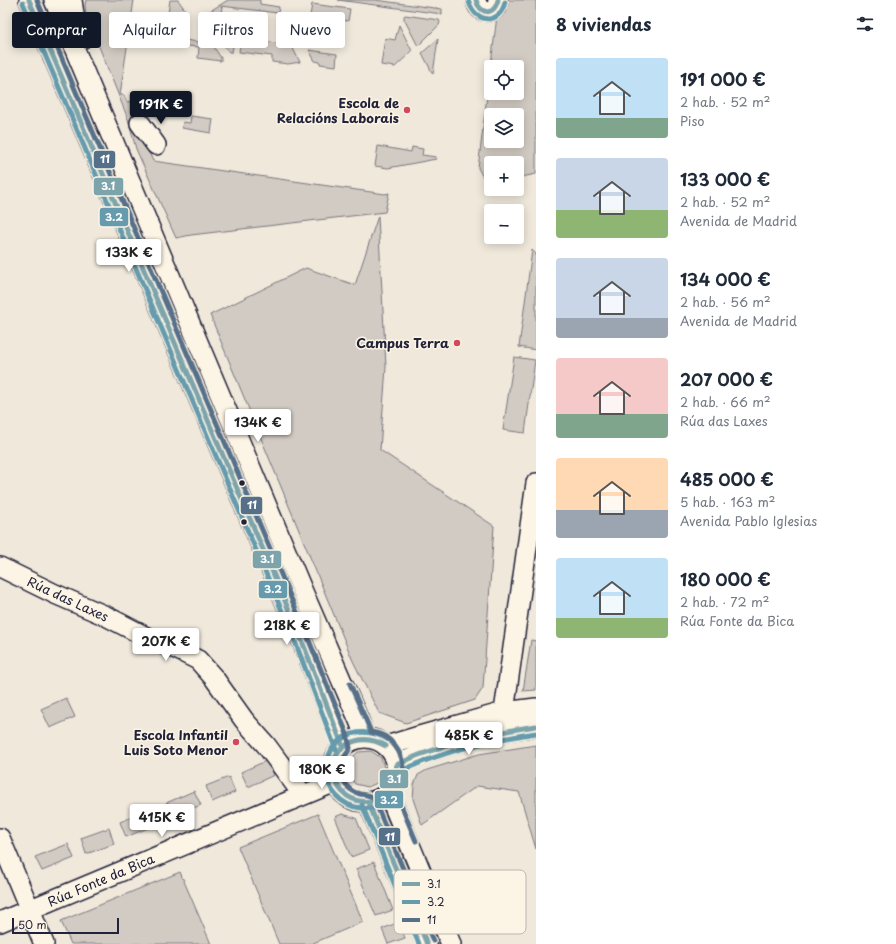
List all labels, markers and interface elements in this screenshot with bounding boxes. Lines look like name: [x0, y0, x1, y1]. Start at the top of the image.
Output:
text: 8 viviendas: [556, 11, 651, 37]
chip: Comprar: [12, 12, 101, 48]
chip: Alquilar: [109, 12, 190, 48]
chip: Filtros: [198, 12, 268, 48]
chip: Nuevo: [276, 12, 345, 48]
icon: filters: [854, 13, 876, 35]
map controls: [484, 60, 524, 244]
button: locate: [484, 60, 524, 100]
text: 191 000 €: [680, 66, 766, 92]
icon: home: [588, 74, 636, 122]
pin: 191K €: [128, 91, 194, 125]
text: 2 hab. · 52 m²: [680, 92, 771, 111]
place label: Escola de Relacións Laborais: [277, 93, 399, 127]
text: 191K €: [139, 94, 183, 113]
marker: Escola de Relacións Laborais: [402, 105, 412, 115]
button: layers: [484, 108, 524, 148]
text: Piso: [680, 111, 705, 130]
line badge: 11: [93, 150, 116, 169]
text: 11: [100, 150, 110, 167]
button: +: [484, 156, 524, 196]
text: 133 000 €: [680, 166, 770, 192]
icon: home: [588, 174, 636, 222]
line badge: 3.1: [93, 177, 124, 196]
text: 3.1: [101, 177, 115, 194]
text: 2 hab. · 52 m²: [680, 192, 771, 211]
button: −: [484, 204, 524, 244]
line badge: 3.2: [99, 207, 129, 227]
text: 3.2: [105, 208, 123, 225]
text: Avenida de Madrid: [680, 211, 797, 230]
pin: 133K €: [96, 239, 162, 273]
text: 133K €: [105, 242, 153, 261]
text: 134 000 €: [680, 266, 771, 292]
icon: home: [588, 274, 636, 322]
text: 2 hab. · 56 m²: [680, 292, 771, 311]
text: Avenida de Madrid: [680, 311, 797, 330]
place label: Campus Terra: [356, 333, 449, 352]
marker: Campus Terra: [452, 338, 462, 348]
text: 207 000 €: [680, 366, 773, 392]
icon: home: [588, 374, 636, 422]
text: 2 hab. · 66 m²: [680, 392, 771, 411]
pin: 134K €: [225, 409, 291, 443]
text: Rúa das Laxes: [680, 411, 768, 430]
text: 134K €: [234, 412, 282, 431]
text: 485 000 €: [680, 466, 774, 492]
icon: home: [588, 474, 636, 522]
unlabelled marker: [237, 478, 247, 488]
text: 5 hab. · 163 m²: [680, 492, 775, 511]
line badge: 11: [240, 496, 263, 515]
text: 11: [247, 496, 257, 513]
text: Avenida Pablo Iglesias: [680, 511, 817, 530]
unlabelled marker: [239, 517, 249, 527]
line badge: 3.1: [252, 550, 282, 569]
text: 3.1: [260, 550, 274, 567]
text: 180 000 €: [680, 566, 771, 592]
street label: Rúa das Laxes: [24, 571, 112, 626]
icon: home: [588, 574, 636, 622]
line badge: 3.2: [258, 580, 288, 599]
text: 3.2: [264, 580, 282, 597]
text: 2 hab. · 72 m²: [680, 592, 769, 611]
text: Rúa Fonte da Bica: [680, 611, 794, 630]
pin: 218K €: [254, 612, 320, 646]
text: 218K €: [264, 615, 310, 634]
pin: 207K €: [133, 628, 199, 662]
text: 207K €: [141, 631, 191, 650]
pin: 485K €: [436, 722, 502, 756]
place label: Escola Infantil Luis Soto Menor: [124, 725, 228, 759]
text: 485K €: [445, 725, 494, 744]
marker: Escola Infantil Luis Soto Menor: [231, 737, 241, 747]
pin: 180K €: [289, 756, 355, 790]
text: 180K €: [298, 759, 346, 778]
line badge: 3.1: [379, 769, 409, 789]
text: 3.1: [387, 770, 401, 787]
line badge: 3.2: [374, 790, 404, 809]
text: 3.2: [380, 791, 398, 808]
pin: 415K €: [129, 804, 195, 838]
text: 415K €: [139, 807, 185, 826]
line badge: 11: [378, 827, 401, 846]
text: 11: [385, 828, 395, 845]
street label: Rúa Fonte da Bica: [44, 848, 158, 911]
legend: [394, 870, 526, 934]
text: 3.1: [427, 875, 441, 892]
text: 3.2: [427, 893, 445, 910]
text: 11: [427, 911, 436, 928]
scale bar: [12, 916, 119, 935]
text: 50 m: [18, 916, 47, 933]

